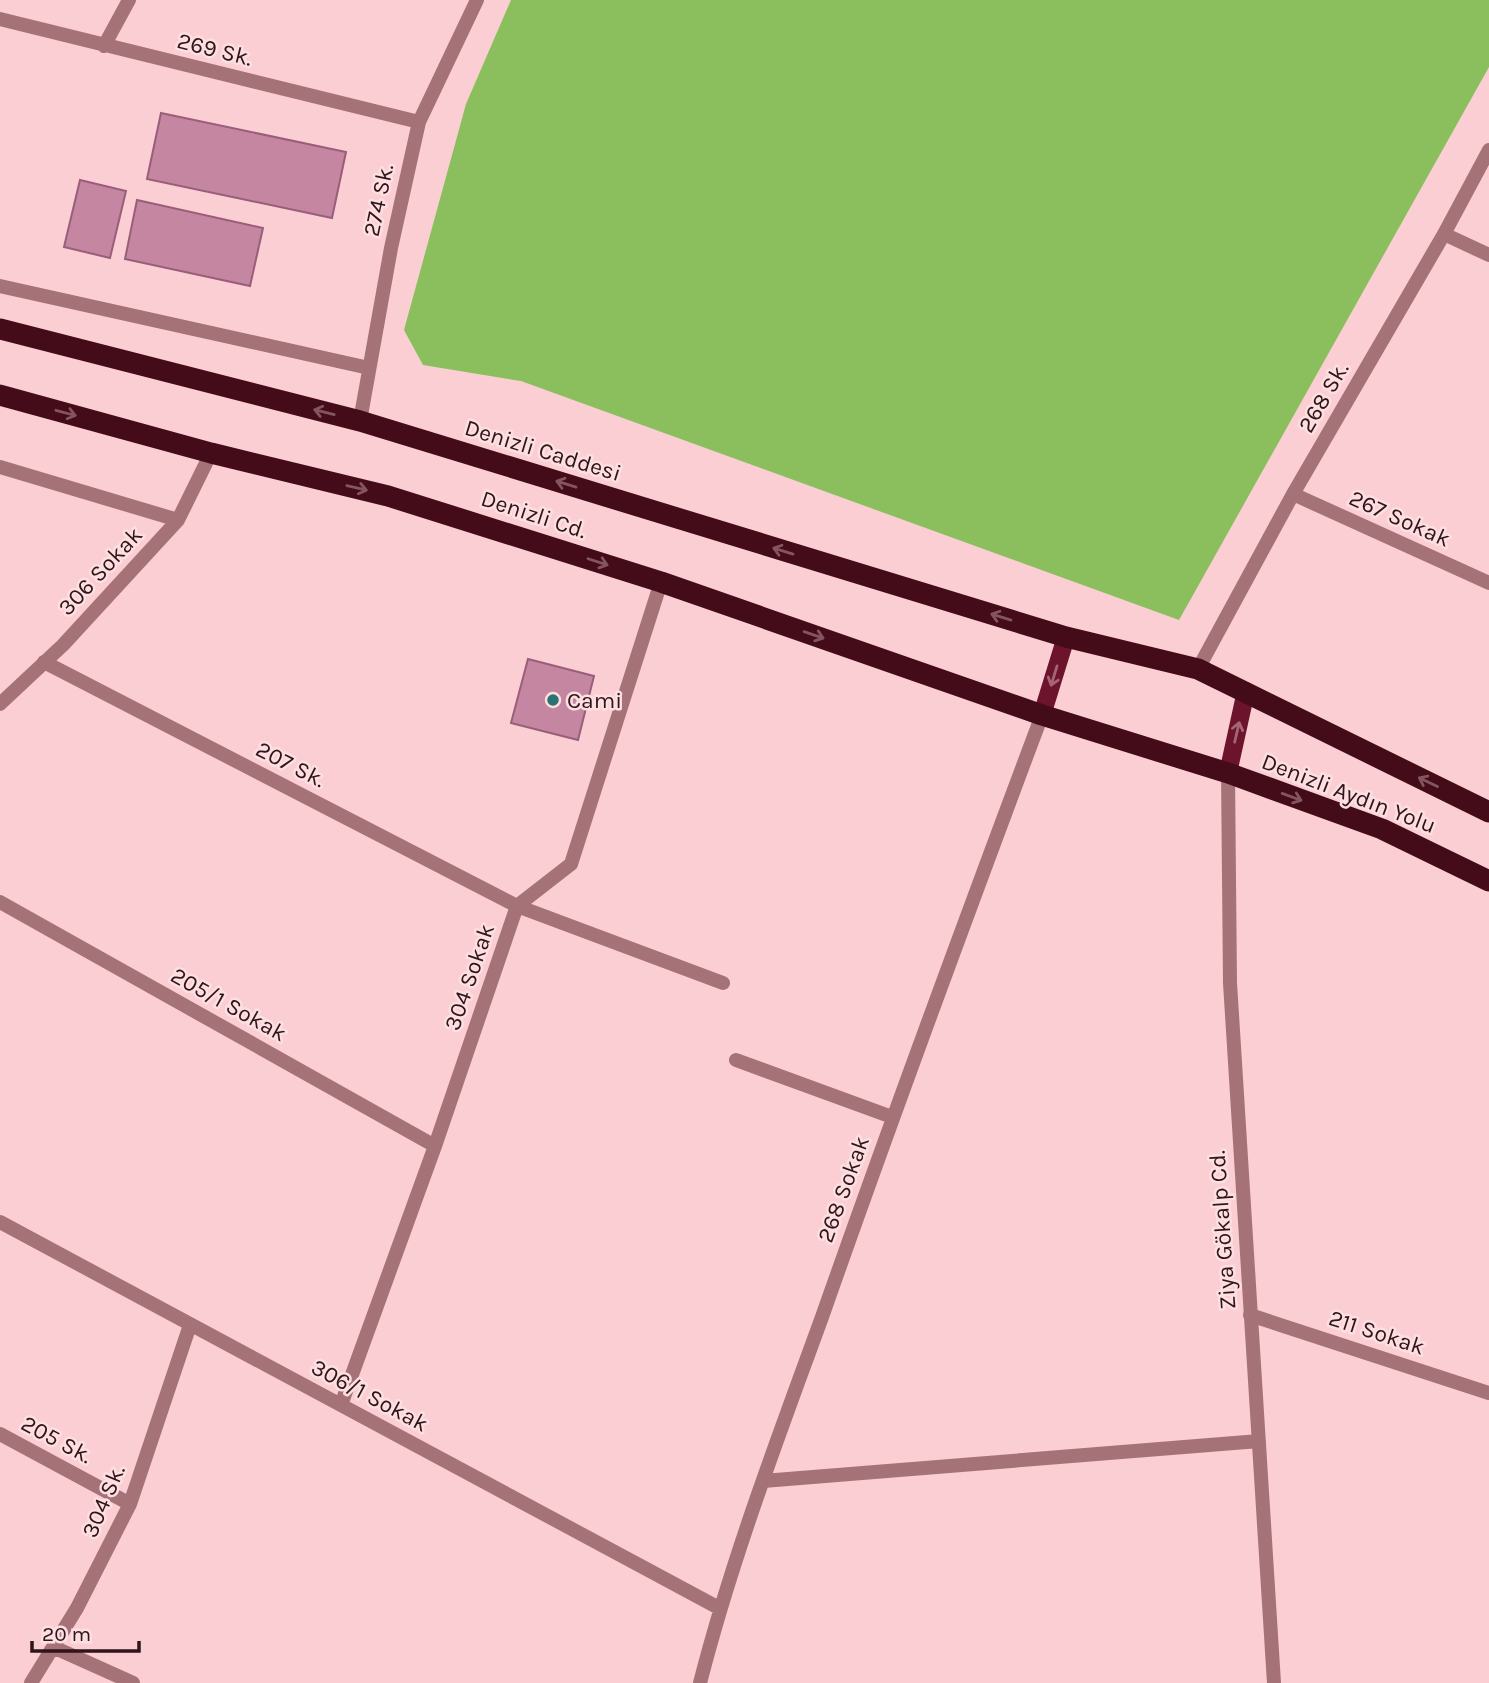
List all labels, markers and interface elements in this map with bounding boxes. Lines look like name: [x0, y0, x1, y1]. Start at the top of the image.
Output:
street label: 269 Sk.: [175, 27, 255, 72]
street label: 274 Sk.: [358, 161, 399, 239]
street label: 268 Sk.: [1292, 357, 1354, 437]
one-way arrow: [314, 405, 336, 418]
one-way arrow: [55, 408, 77, 421]
street label: Denizli Caddesi: [461, 414, 624, 487]
one-way arrow: [555, 477, 577, 490]
one-way arrow: [345, 482, 368, 495]
street label: 267 Sokak: [1345, 484, 1455, 553]
street label: Denizli Cd.: [478, 485, 590, 544]
street label: 306 Sokak: [53, 522, 148, 621]
one-way arrow: [773, 543, 795, 556]
one-way arrow: [587, 557, 609, 569]
one-way arrow: [990, 610, 1012, 623]
one-way arrow: [802, 630, 824, 642]
one-way arrow: [1047, 665, 1060, 687]
place label: Cami: [567, 687, 622, 714]
marker: Cami: [545, 692, 561, 708]
one-way arrow: [1230, 721, 1244, 744]
street label: 207 Sk.: [252, 736, 330, 793]
street label: Denizli Aydın Yolu: [1258, 748, 1440, 839]
one-way arrow: [1418, 774, 1439, 788]
one-way arrow: [1280, 791, 1302, 804]
street label: 304 Sokak: [439, 920, 500, 1034]
street label: 205/1 Sokak: [166, 962, 291, 1047]
street label: 268 Sokak: [812, 1132, 875, 1246]
street label: Ziya Gökalp Cd.: [1203, 1149, 1242, 1310]
street label: 211 Sokak: [1326, 1304, 1428, 1361]
street label: 306/1 Sokak: [307, 1353, 433, 1438]
street label: 205 Sk.: [17, 1410, 97, 1469]
street label: 304 Sk.: [76, 1461, 131, 1542]
scale bar: [32, 1610, 138, 1654]
text: 20 m: [42, 1622, 91, 1646]

